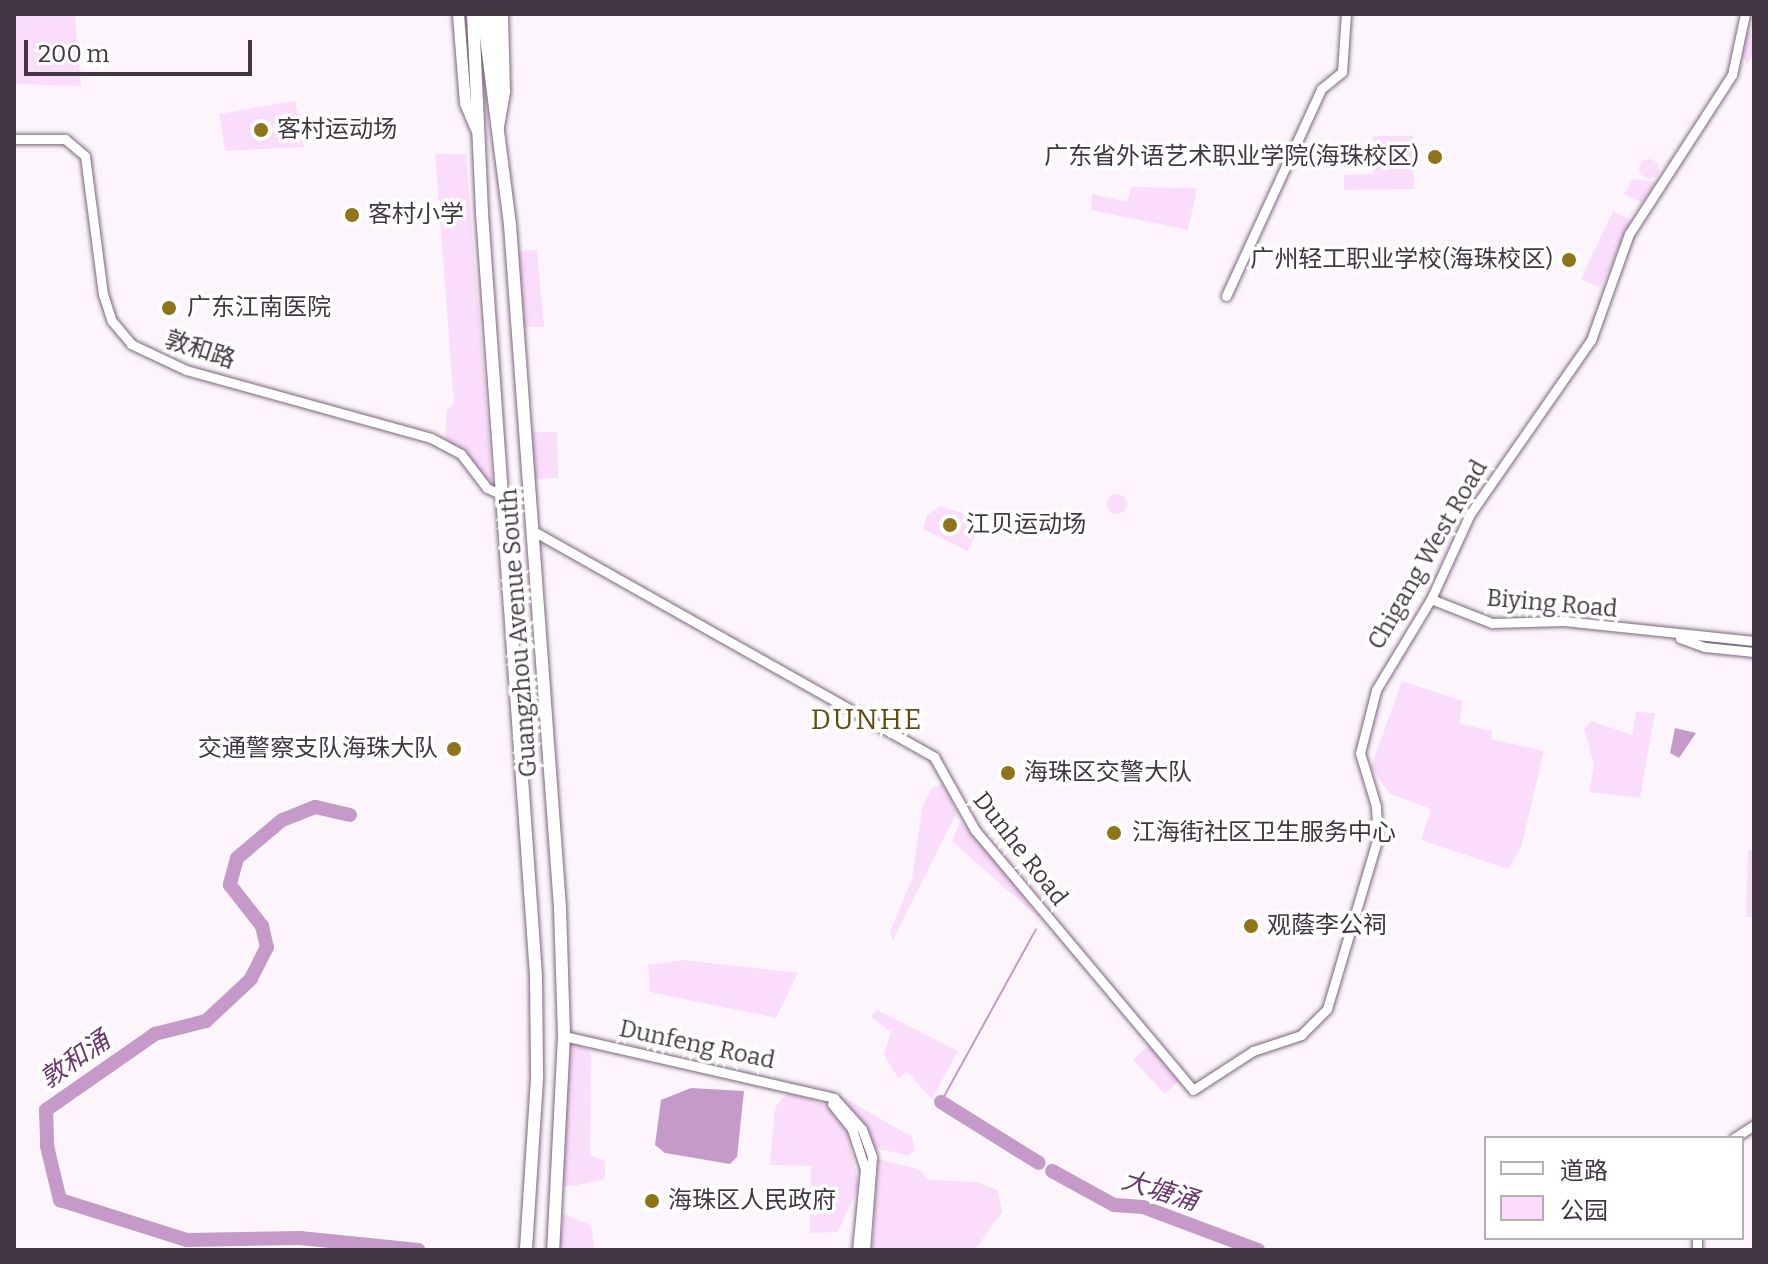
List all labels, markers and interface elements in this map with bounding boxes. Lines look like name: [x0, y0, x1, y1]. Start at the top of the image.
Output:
scale bar: [28, 24, 256, 74]
text: 200 m: [38, 40, 110, 68]
place label: 客村运动场: [277, 116, 397, 144]
marker: 客村运动场: [252, 121, 270, 139]
place label: 广东省外语艺术职业学院(海珠校区): [1044, 143, 1419, 171]
marker: 广东省外语艺术职业学院(海珠校区): [1426, 148, 1444, 166]
place label: 客村小学: [368, 201, 464, 229]
marker: 客村小学: [343, 206, 361, 224]
place label: 广州轻工职业学校(海珠校区): [1250, 246, 1553, 274]
marker: 广州轻工职业学校(海珠校区): [1560, 251, 1578, 269]
place label: 广东江南医院: [187, 294, 331, 322]
marker: 广东江南医院: [158, 297, 180, 319]
street label: 敦和路: [161, 325, 239, 375]
street label: Chigang West Road: [1362, 455, 1494, 655]
street label: Guangzhou Avenue South: [495, 488, 543, 778]
place label: 江贝运动场: [966, 511, 1086, 539]
marker: 江贝运动场: [941, 516, 959, 534]
street label: Biying Road: [1485, 584, 1619, 624]
district label: DUNHE: [811, 703, 923, 737]
place label: 交通警察支队海珠大队: [198, 735, 438, 763]
marker: 交通警察支队海珠大队: [445, 740, 463, 758]
place label: 海珠区交警大队: [1024, 759, 1192, 787]
marker: 海珠区交警大队: [999, 764, 1017, 782]
street label: Dunhe Road: [967, 786, 1073, 912]
place label: 江海街社区卫生服务中心: [1132, 819, 1396, 847]
marker: 江海街社区卫生服务中心: [1103, 822, 1125, 844]
place label: 观蔭李公祠: [1267, 912, 1387, 940]
marker: 观蔭李公祠: [1242, 917, 1260, 935]
street label: Dunfeng Road: [617, 1014, 777, 1076]
water label: 敦和涌: [34, 1025, 116, 1095]
legend: [1484, 1136, 1744, 1240]
text: 道路: [1560, 1157, 1608, 1185]
water label: 大塘涌: [1118, 1165, 1202, 1217]
place label: 海珠区人民政府: [668, 1187, 836, 1215]
marker: 海珠区人民政府: [643, 1192, 661, 1210]
text: 公园: [1560, 1197, 1608, 1225]

